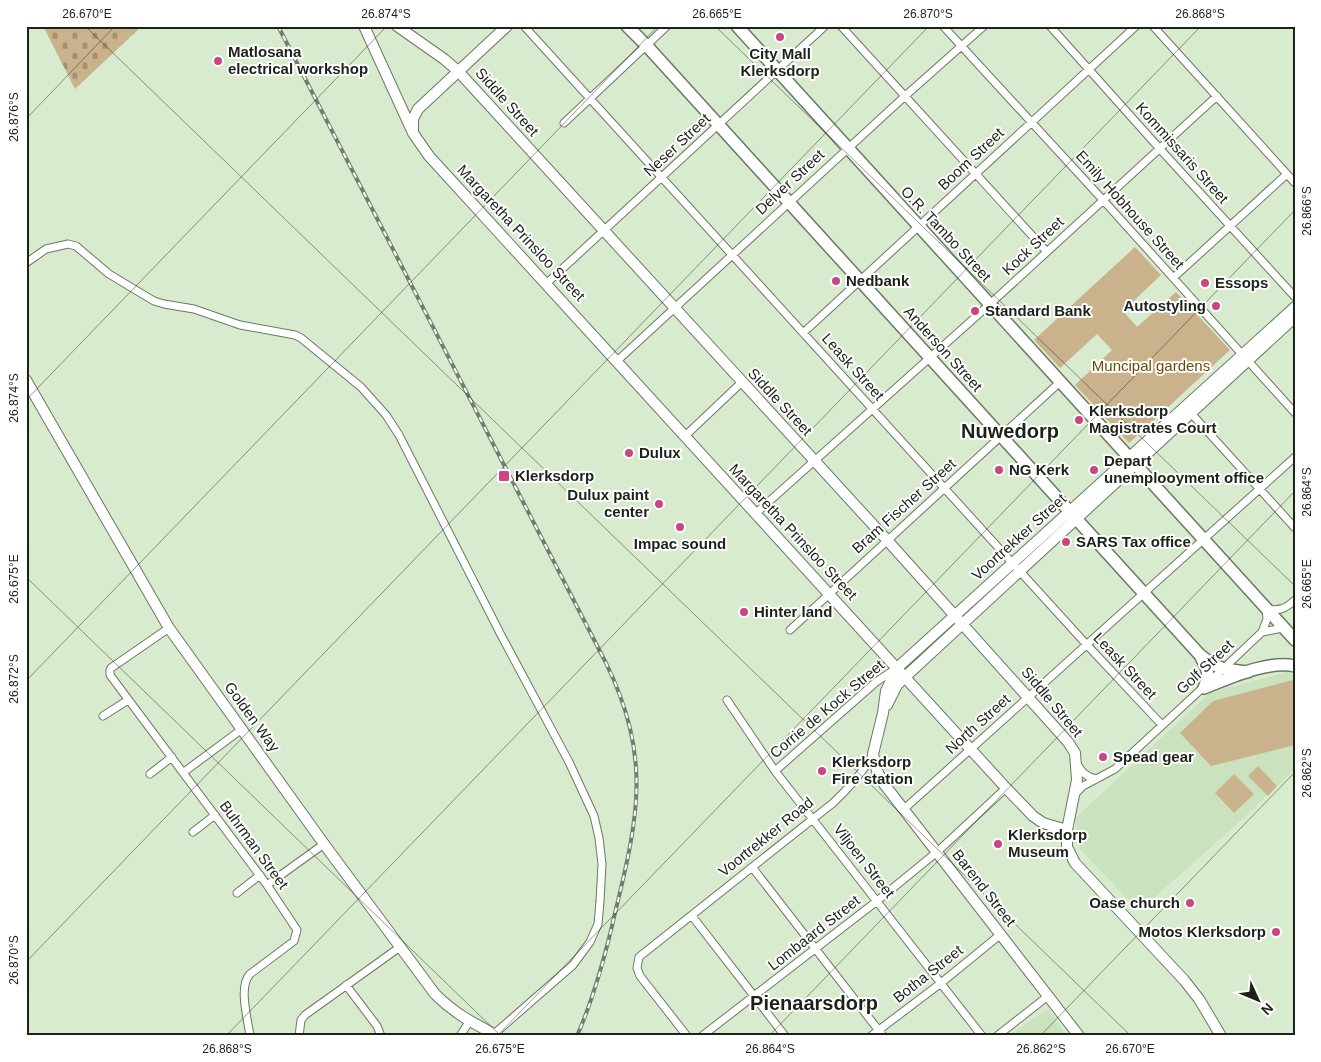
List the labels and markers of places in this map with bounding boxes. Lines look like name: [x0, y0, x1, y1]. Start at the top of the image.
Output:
marker: City Mall Klerksdorp: [774, 31, 786, 43]
place label: Matlosana electrical workshop: [228, 43, 368, 77]
place label: City Mall Klerksdorp: [740, 45, 820, 79]
marker: Matlosana electrical workshop: [212, 55, 224, 67]
place label: Nedbank: [846, 272, 910, 289]
place label: Essops: [1215, 274, 1268, 291]
marker: Nedbank: [830, 275, 842, 287]
marker: Essops: [1199, 277, 1211, 289]
place label: Autostyling: [1124, 297, 1206, 314]
marker: Autostyling: [1210, 300, 1222, 312]
place label: Standard Bank: [985, 302, 1092, 319]
marker: Standard Bank: [969, 305, 981, 317]
place label: Klerksdorp Magistrates Court: [1089, 402, 1217, 436]
marker: Klerksdorp Magistrates Court: [1073, 414, 1085, 426]
place label: Dulux: [639, 444, 681, 461]
marker: Dulux: [623, 447, 635, 459]
place label: Depart unemplooyment office: [1104, 452, 1264, 486]
place label: NG Kerk: [1009, 461, 1070, 478]
marker: NG Kerk: [993, 464, 1005, 476]
marker: Depart unemplooyment office: [1088, 464, 1100, 476]
place label: Klerksdorp: [515, 467, 594, 484]
marker: Klerksdorp: [497, 469, 511, 483]
place label: Dulux paint center: [567, 486, 649, 520]
marker: Dulux paint center: [653, 498, 665, 510]
marker: Impac sound: [674, 521, 686, 533]
place label: SARS Tax office: [1076, 533, 1191, 550]
place label: Impac sound: [634, 535, 726, 552]
marker: SARS Tax office: [1060, 536, 1072, 548]
place label: Hinter land: [754, 603, 832, 620]
marker: Hinter land: [738, 606, 750, 618]
place label: Spead gear: [1113, 748, 1194, 765]
marker: Spead gear: [1097, 751, 1109, 763]
place label: Klerksdorp Fire station: [832, 753, 913, 787]
marker: Klerksdorp Fire station: [816, 765, 828, 777]
place label: Klerksdorp Museum: [1008, 826, 1087, 860]
marker: Klerksdorp Museum: [992, 838, 1004, 850]
place label: Oase church: [1089, 894, 1180, 911]
marker: Oase church: [1184, 897, 1196, 909]
place label: Motos Klerksdorp: [1138, 923, 1266, 940]
marker: Motos Klerksdorp: [1270, 926, 1282, 938]

